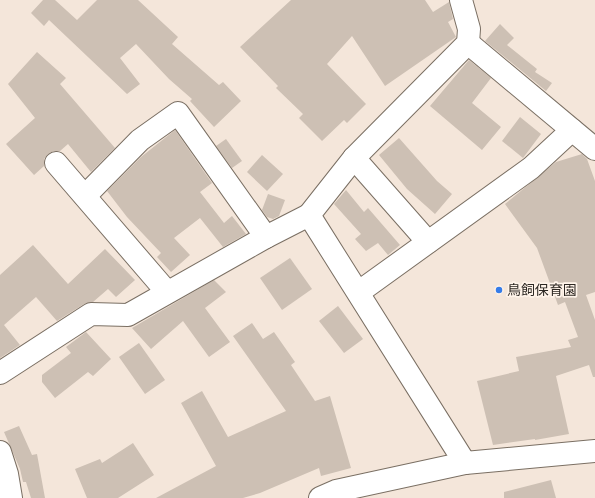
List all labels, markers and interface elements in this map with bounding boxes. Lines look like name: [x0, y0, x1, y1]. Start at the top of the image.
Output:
place label: 鳥飼保育園: [507, 282, 577, 299]
marker: 鳥飼保育園: [494, 285, 504, 295]

